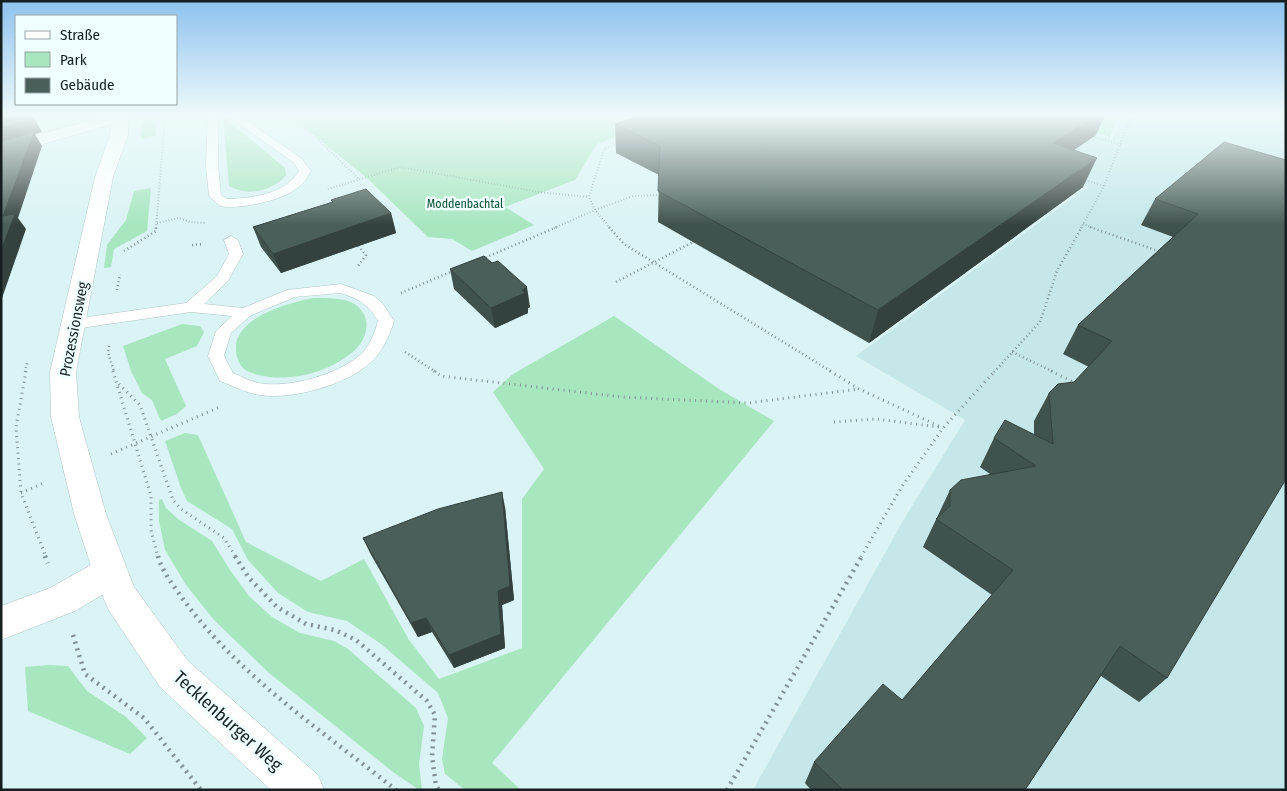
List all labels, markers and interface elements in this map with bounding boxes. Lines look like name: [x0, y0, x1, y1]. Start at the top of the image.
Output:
legend: [15, 15, 178, 105]
text: Straße: [60, 26, 100, 44]
text: Park: [60, 51, 87, 69]
text: Gebäude: [60, 76, 115, 94]
park label: Moddenbachtal: [427, 197, 503, 211]
street label: Prozessionsweg: [56, 280, 92, 378]
street label: Tecklenburger Weg: [169, 666, 287, 776]

